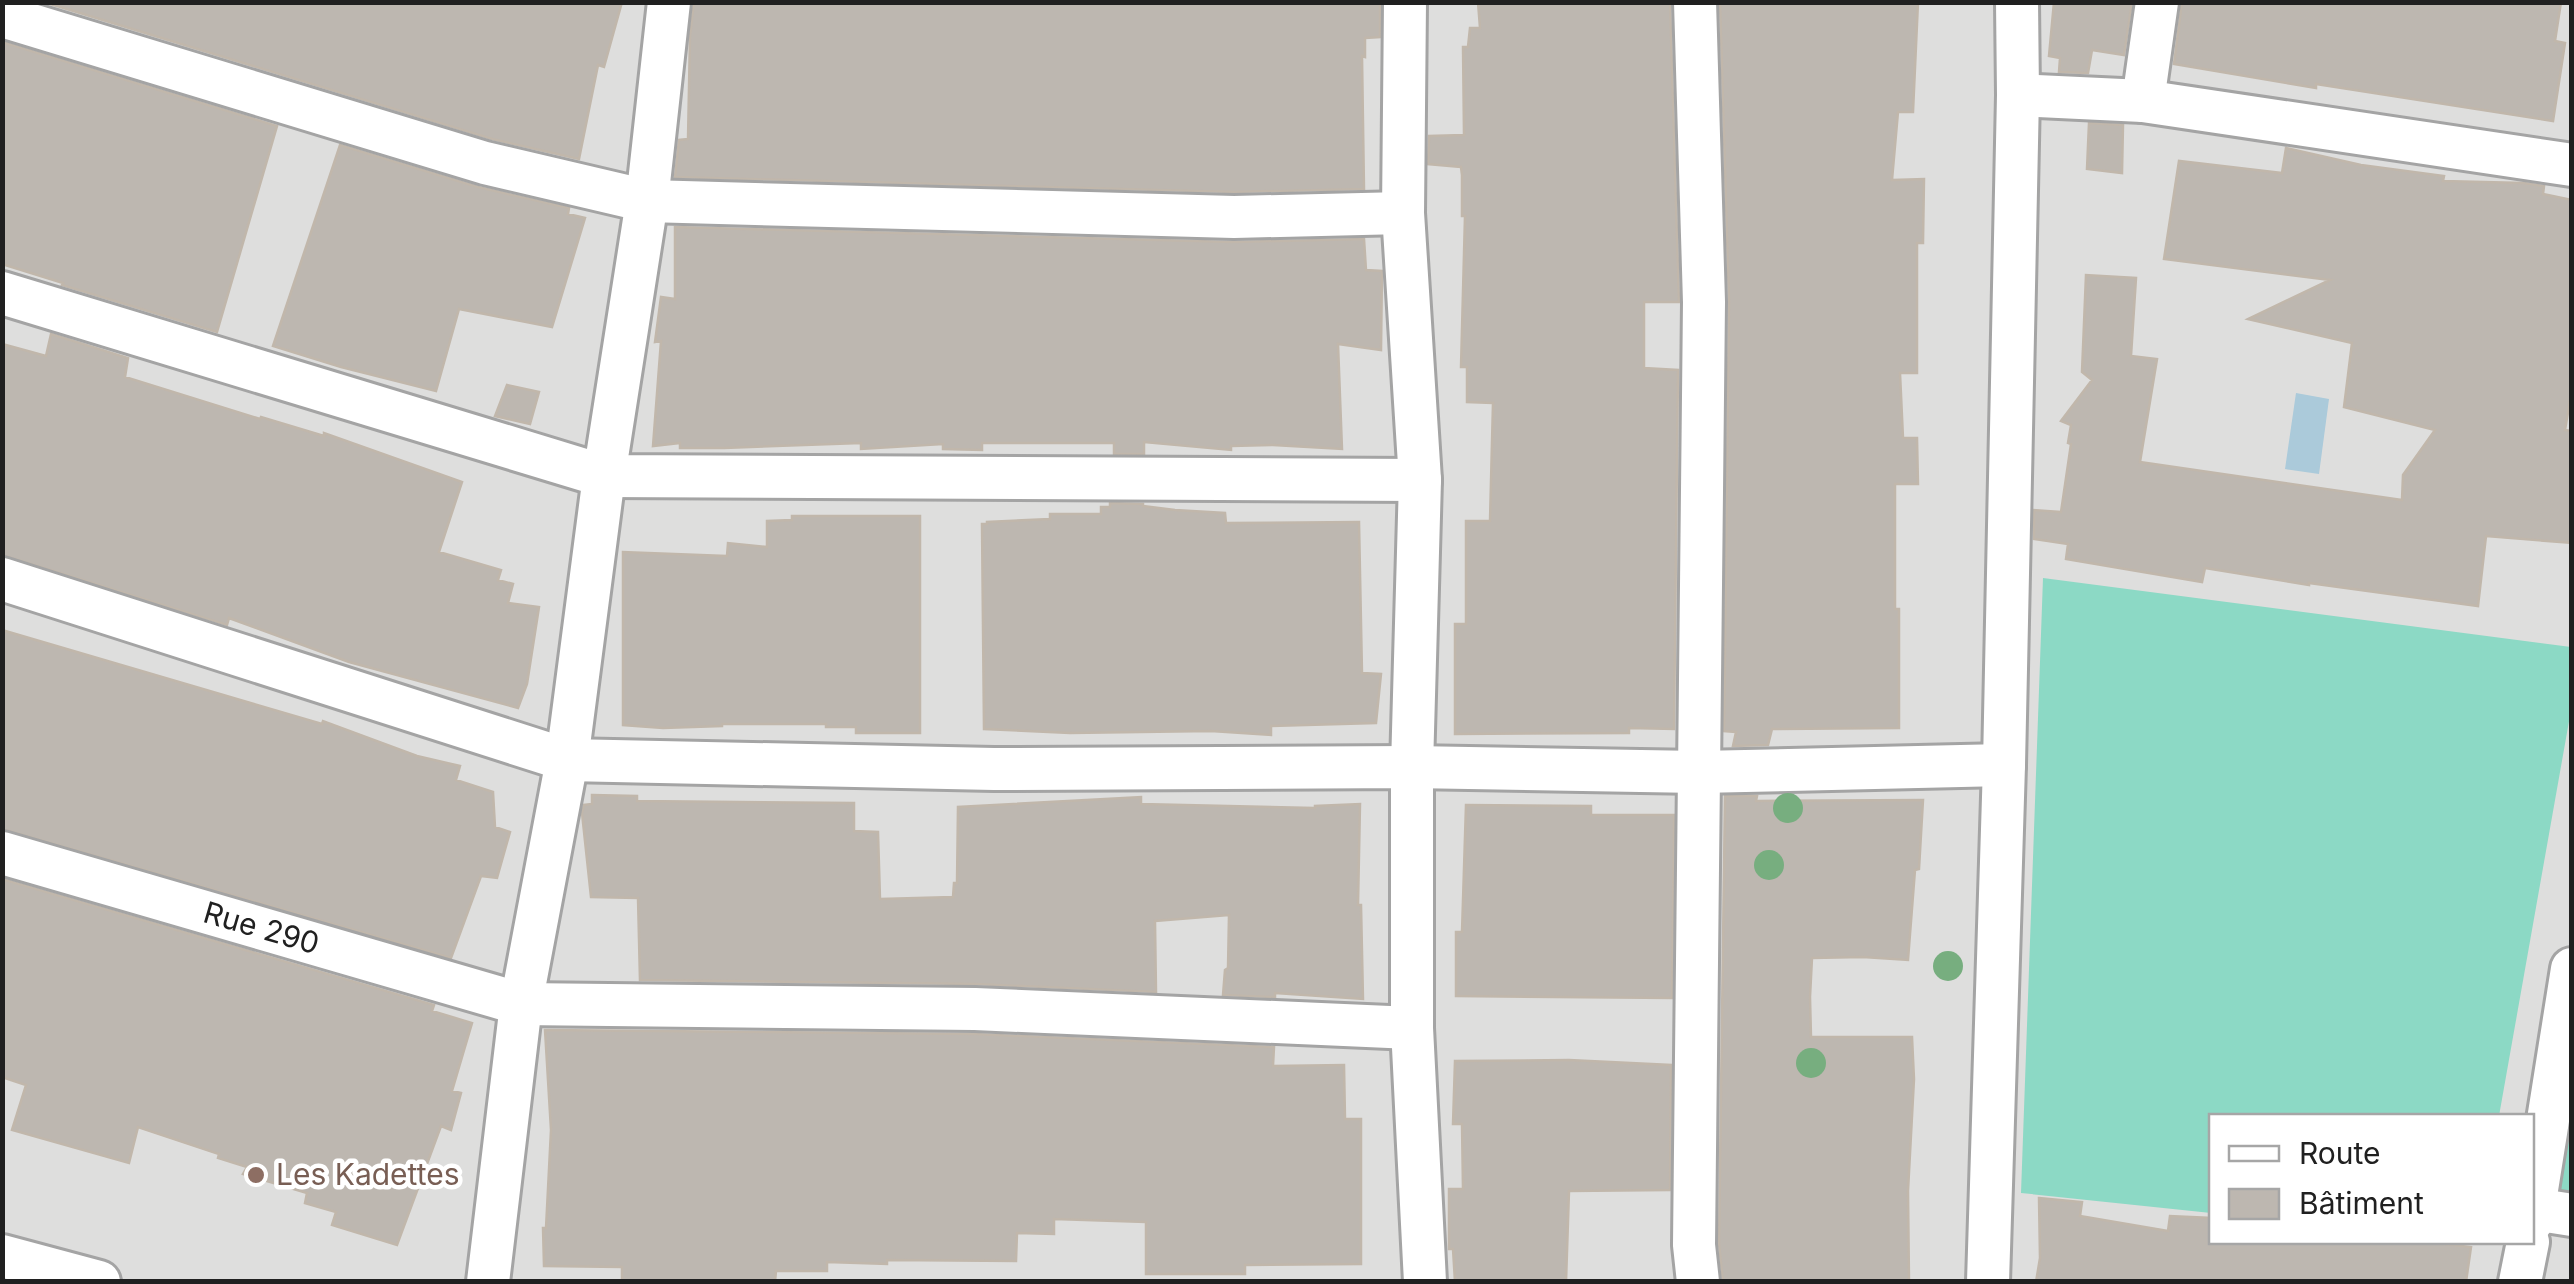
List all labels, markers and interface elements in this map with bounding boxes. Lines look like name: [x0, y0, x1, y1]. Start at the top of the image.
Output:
street label: Rue 290: [199, 894, 324, 961]
legend: [2209, 1114, 2534, 1244]
text: Route: [2299, 1135, 2381, 1171]
place label: Les Kadettes: [276, 1156, 460, 1192]
marker: Les Kadettes: [245, 1164, 267, 1186]
text: Bâtiment: [2299, 1185, 2424, 1221]

